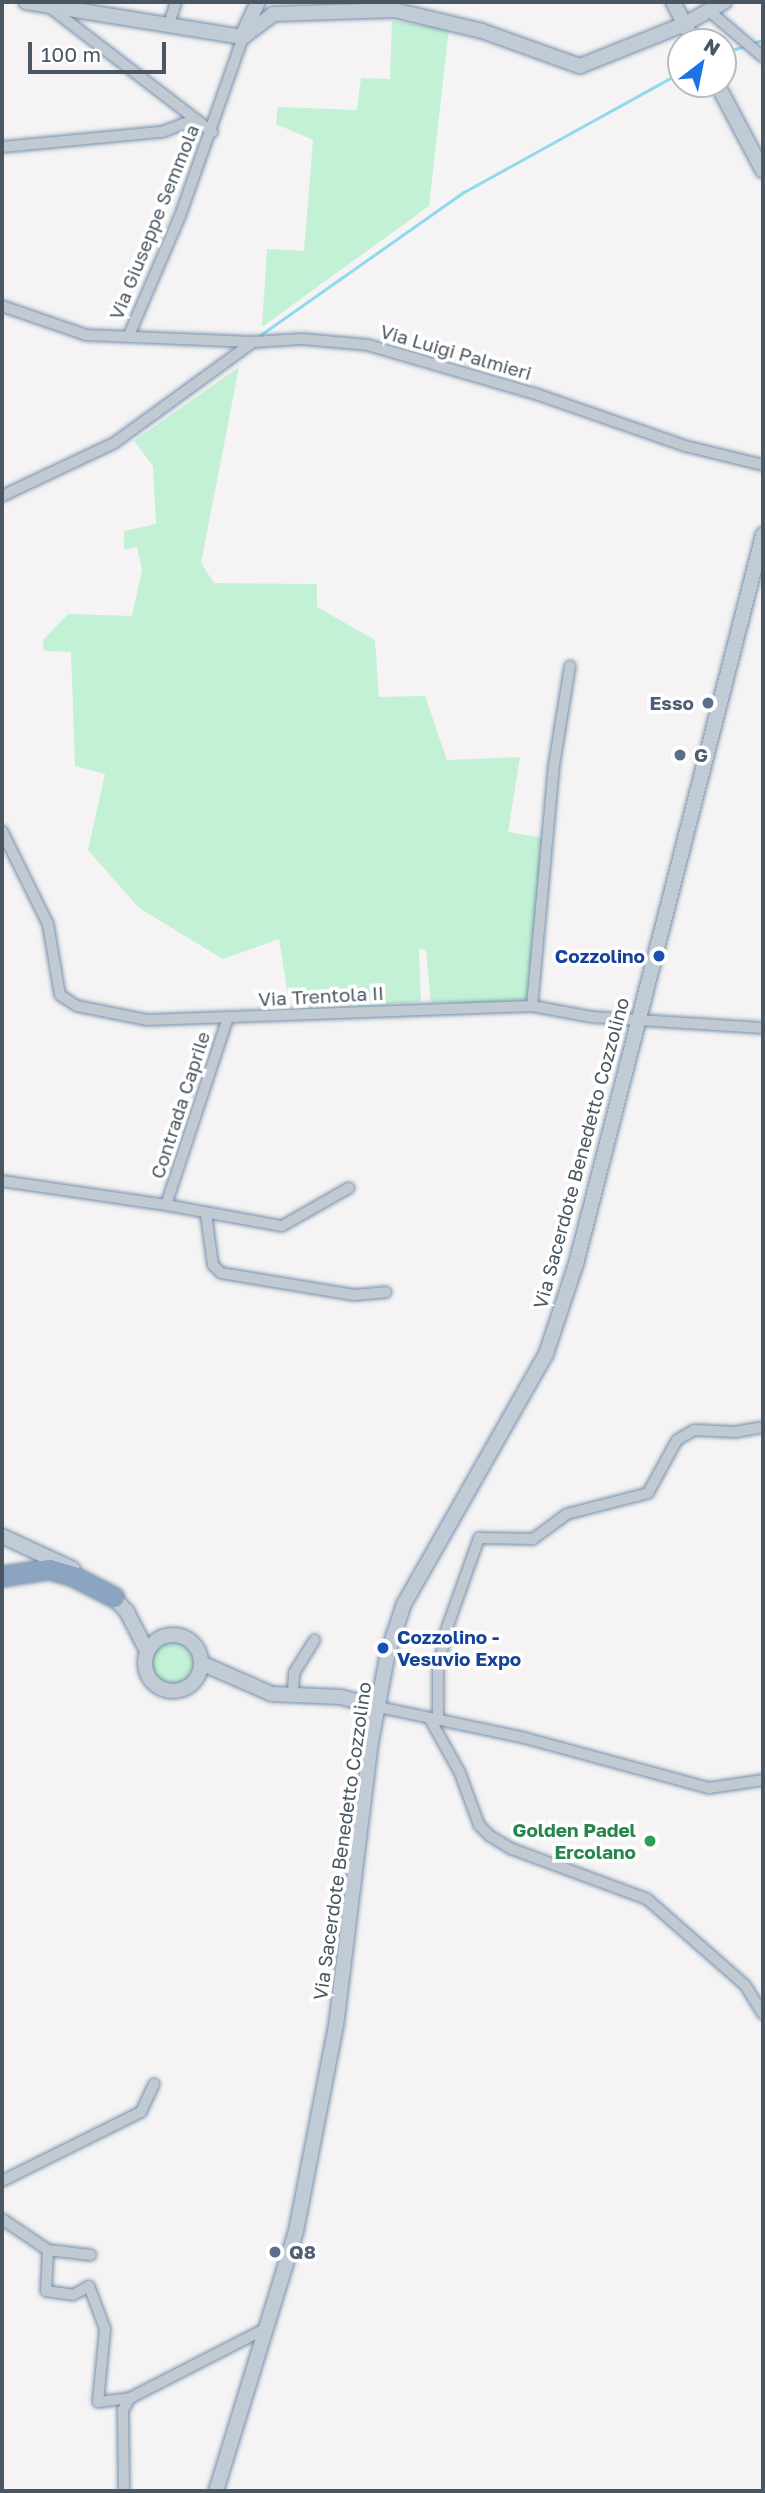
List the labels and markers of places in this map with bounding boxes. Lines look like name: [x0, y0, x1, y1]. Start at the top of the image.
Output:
place label: Esso: [649, 692, 694, 714]
marker: Esso: [700, 695, 716, 711]
place label: G: [694, 744, 708, 766]
marker: G: [672, 747, 688, 763]
place label: Cozzolino: [555, 945, 645, 967]
marker: Cozzolino: [651, 948, 667, 964]
place label: Cozzolino - Vesuvio Expo: [397, 1626, 521, 1670]
marker: Cozzolino - Vesuvio Expo: [375, 1640, 391, 1656]
place label: Golden Padel Ercolano: [513, 1819, 636, 1863]
marker: Golden Padel Ercolano: [642, 1833, 658, 1849]
place label: Q8: [289, 2241, 316, 2263]
marker: Q8: [267, 2244, 283, 2260]

